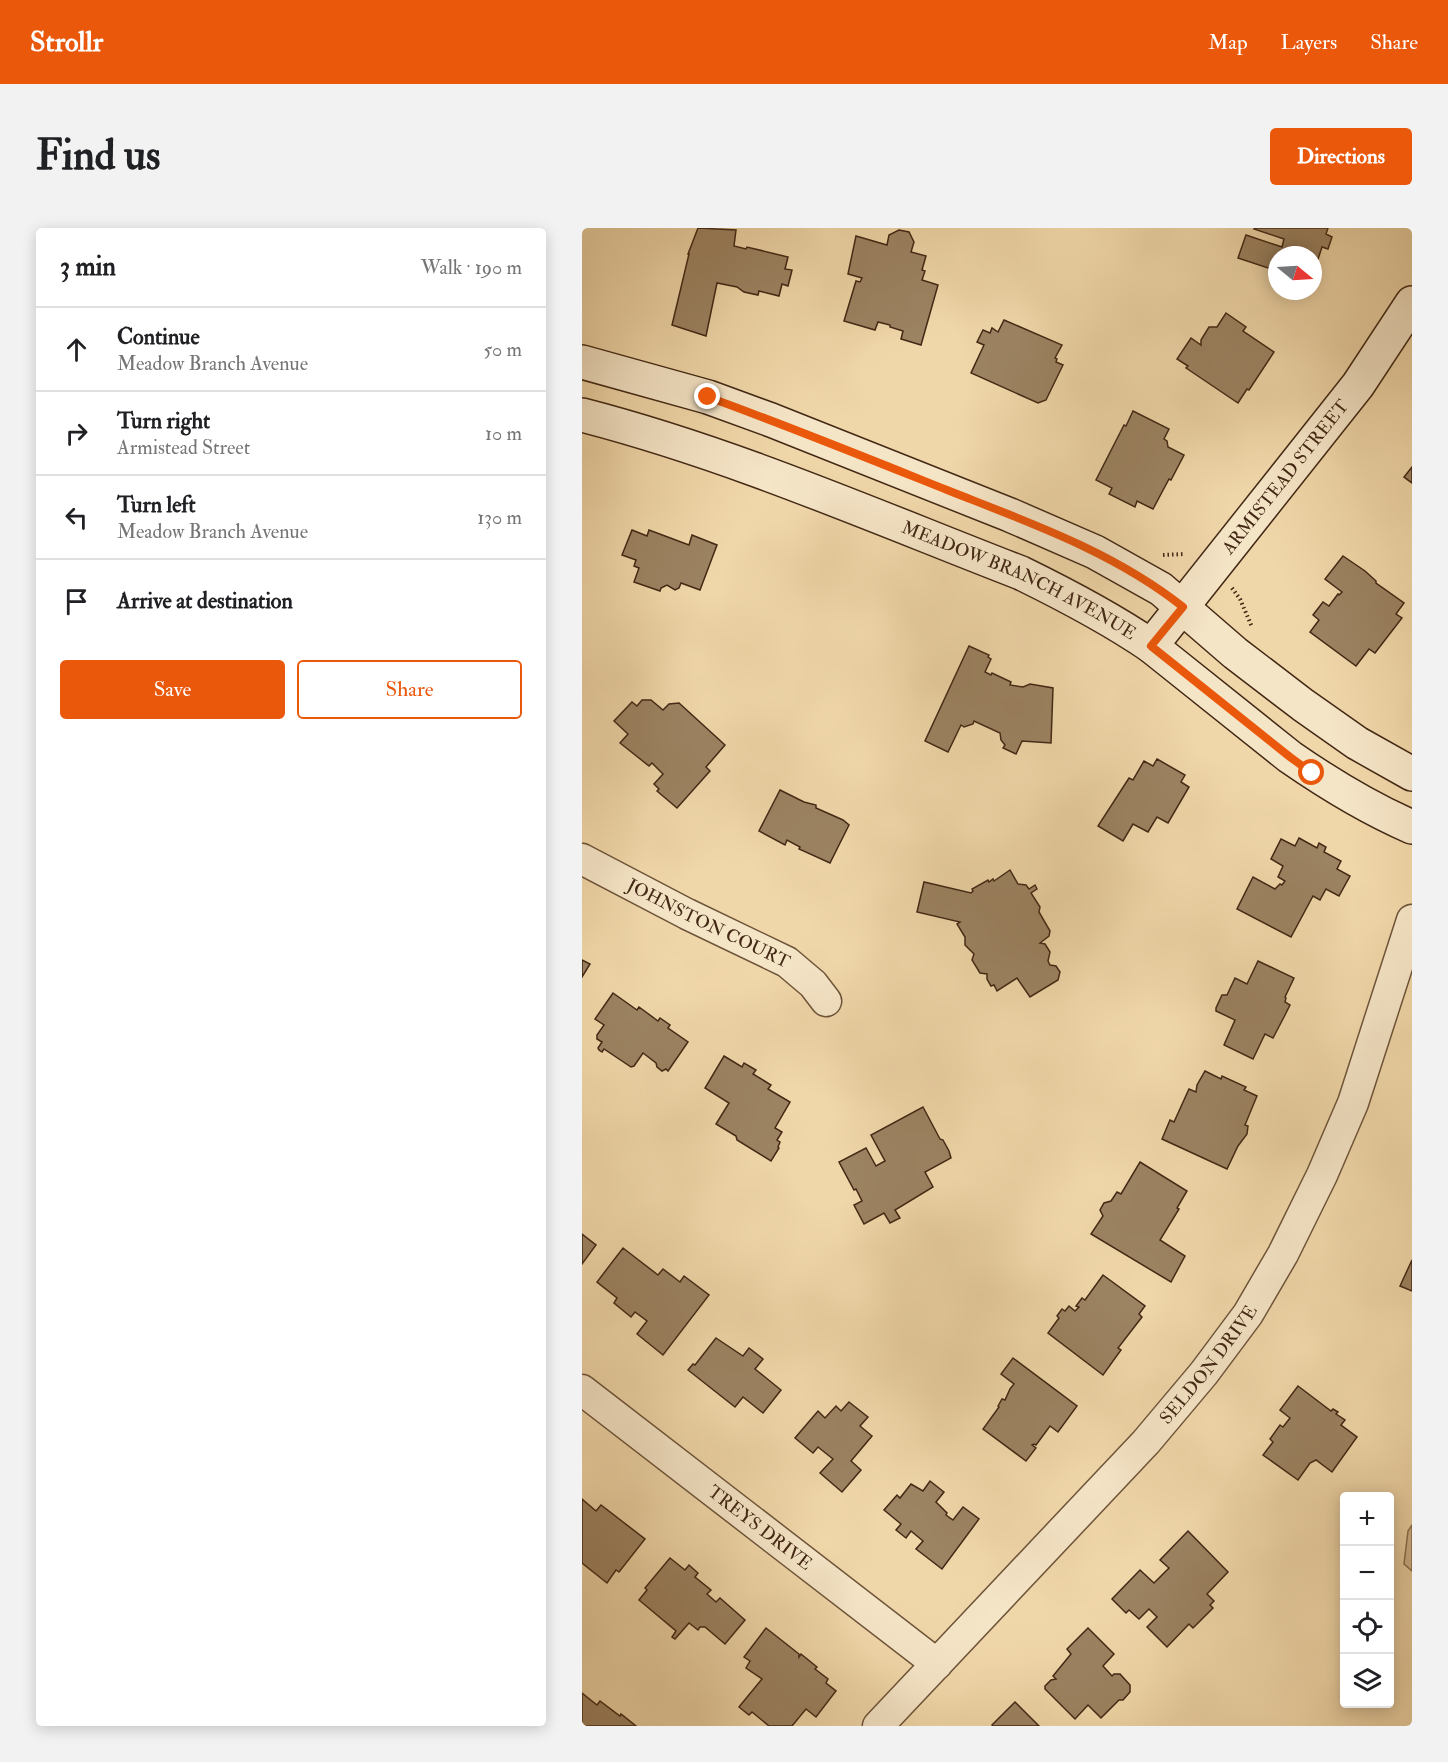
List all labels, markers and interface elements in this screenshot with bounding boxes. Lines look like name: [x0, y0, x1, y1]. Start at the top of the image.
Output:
text: Strollr: [30, 25, 103, 60]
text: Map: [1208, 29, 1248, 56]
text: Layers: [1281, 29, 1337, 56]
text: Share: [1370, 29, 1418, 56]
button: Directions: [1270, 128, 1412, 185]
text: Find us: [36, 130, 160, 182]
north arrow: [1268, 246, 1322, 300]
text: 3 min: [60, 251, 116, 283]
text: Walk · 190 m: [421, 255, 522, 280]
text: Continue: [117, 323, 200, 351]
icon: ahead: [60, 333, 93, 366]
text: 50 m: [483, 337, 522, 362]
text: Meadow Branch Avenue: [117, 351, 308, 376]
route end: [694, 383, 720, 409]
street label: ARMISTEAD STREET: [1217, 395, 1354, 560]
text: Turn right: [117, 407, 210, 435]
icon: right: [60, 417, 93, 450]
text: 10 m: [485, 421, 522, 446]
text: Armistead Street: [117, 435, 250, 460]
text: Turn left: [117, 491, 196, 519]
icon: left: [60, 501, 93, 534]
text: 130 m: [477, 505, 522, 530]
street label: MEADOW BRANCH AVENUE: [898, 516, 1140, 645]
text: Meadow Branch Avenue: [117, 519, 308, 544]
icon: arrive: [60, 585, 93, 618]
text: Arrive at destination: [117, 587, 293, 615]
button: Save: [60, 660, 285, 719]
button: Share: [297, 660, 522, 719]
route start: [1298, 759, 1324, 785]
street label: JOHNSTON COURT: [622, 873, 794, 974]
street label: SELDON DRIVE: [1155, 1301, 1263, 1429]
street label: TREYS DRIVE: [703, 1480, 817, 1575]
map controls: [1340, 1492, 1394, 1708]
button: +: [1340, 1492, 1394, 1546]
button: −: [1340, 1546, 1394, 1600]
button: locate: [1340, 1600, 1394, 1654]
button: layers: [1340, 1654, 1394, 1708]

